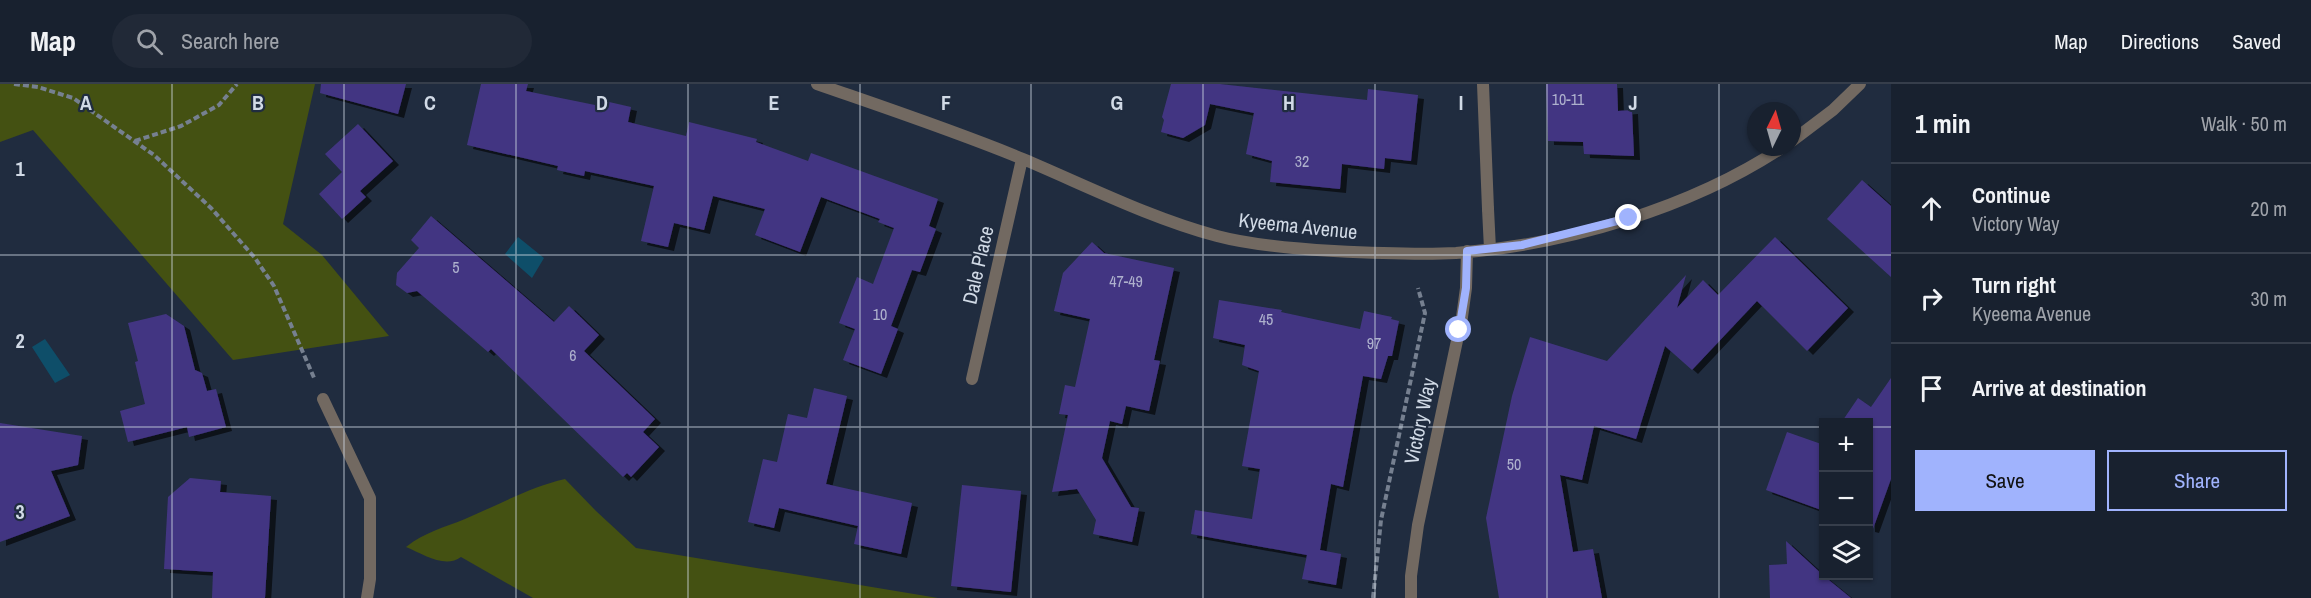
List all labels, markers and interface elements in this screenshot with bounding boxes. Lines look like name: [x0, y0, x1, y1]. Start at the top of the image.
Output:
search box: [112, 14, 532, 68]
text: Map: [30, 22, 76, 60]
icon: search: [133, 25, 166, 58]
text: Search here: [181, 26, 279, 56]
text: Map: [2054, 27, 2088, 56]
text: Directions: [2121, 27, 2199, 56]
text: Saved: [2232, 27, 2281, 56]
house number: 10-11: [1552, 88, 1585, 110]
text: A: [80, 89, 92, 116]
text: B: [252, 89, 264, 116]
text: C: [424, 89, 436, 116]
text: D: [596, 89, 608, 116]
text: E: [769, 89, 780, 116]
text: F: [941, 89, 951, 116]
text: G: [1111, 89, 1123, 116]
text: H: [1283, 89, 1295, 116]
text: I: [1459, 89, 1463, 116]
text: J: [1628, 89, 1638, 116]
north arrow: [1747, 102, 1801, 156]
text: 1 min: [1915, 106, 1971, 141]
text: Walk · 50 m: [2201, 110, 2287, 137]
house number: 32: [1295, 150, 1309, 172]
text: 1: [15, 155, 25, 182]
text: Continue: [1972, 180, 2050, 210]
icon: ahead: [1915, 192, 1948, 225]
text: 20 m: [2251, 195, 2287, 222]
route end: [1615, 204, 1641, 230]
street label: Kyeema Avenue: [1237, 206, 1359, 245]
text: Victory Way: [1972, 210, 2060, 237]
street label: Dale Place: [955, 223, 1000, 307]
house number: 5: [452, 256, 460, 278]
house number: 47-49: [1109, 270, 1143, 292]
text: Turn right: [1972, 270, 2056, 300]
icon: right: [1915, 282, 1948, 315]
text: 30 m: [2251, 285, 2287, 312]
text: Kyeema Avenue: [1972, 300, 2091, 327]
house number: 10: [873, 303, 887, 325]
house number: 45: [1259, 308, 1273, 330]
route start: [1445, 316, 1471, 342]
text: 2: [15, 327, 25, 354]
house number: 97: [1367, 332, 1381, 354]
house number: 6: [569, 344, 577, 366]
icon: arrive: [1915, 372, 1948, 405]
text: Arrive at destination: [1972, 373, 2146, 403]
street label: Victory Way: [1397, 375, 1442, 467]
map controls: [1819, 418, 1873, 580]
button: +: [1819, 418, 1873, 472]
button: Save: [1915, 450, 2095, 511]
button: Share: [2107, 450, 2287, 511]
house number: 50: [1507, 453, 1521, 475]
button: −: [1819, 472, 1873, 526]
text: 3: [15, 498, 25, 525]
button: layers: [1819, 526, 1873, 580]

